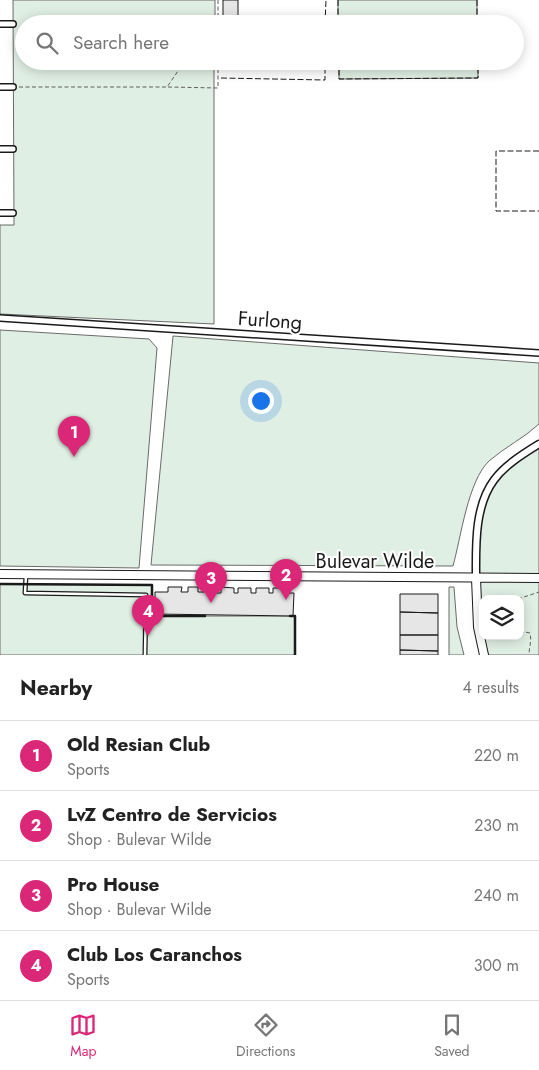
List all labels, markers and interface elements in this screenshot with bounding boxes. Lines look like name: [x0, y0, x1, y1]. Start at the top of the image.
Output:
search box: [15, 15, 524, 70]
icon: search: [33, 29, 61, 57]
text: Search here: [73, 29, 169, 56]
street label: Furlong: [237, 304, 303, 337]
your location: [248, 388, 274, 414]
pin: 1: [58, 416, 90, 457]
street label: Bulevar Wilde: [316, 547, 434, 576]
pin: 2: [270, 559, 302, 600]
pin: 3: [195, 562, 227, 603]
pin: 4: [132, 595, 164, 636]
map controls: [479, 595, 524, 640]
button: layers: [479, 595, 524, 640]
text: Nearby: [20, 673, 92, 703]
text: 4 results: [463, 676, 519, 699]
text: Old Resian Club: [67, 731, 210, 758]
text: 1: [32, 744, 40, 767]
text: 220 m: [474, 744, 519, 767]
text: Sports: [67, 758, 109, 781]
text: LvZ Centro de Servicios: [67, 801, 277, 828]
text: 2: [31, 814, 41, 837]
text: 230 m: [474, 814, 519, 837]
text: Shop · Bulevar Wilde: [67, 828, 212, 851]
text: Pro House: [67, 871, 160, 898]
text: 3: [31, 884, 41, 907]
text: 240 m: [474, 884, 519, 907]
text: Shop · Bulevar Wilde: [67, 898, 212, 921]
text: Club Los Caranchos: [67, 941, 242, 968]
text: 4: [30, 954, 42, 977]
text: 300 m: [474, 954, 519, 977]
text: Sports: [67, 968, 109, 991]
tab: Map: [69, 1011, 97, 1061]
tab: Directions: [236, 1011, 295, 1061]
tab: Saved: [434, 1011, 470, 1061]

